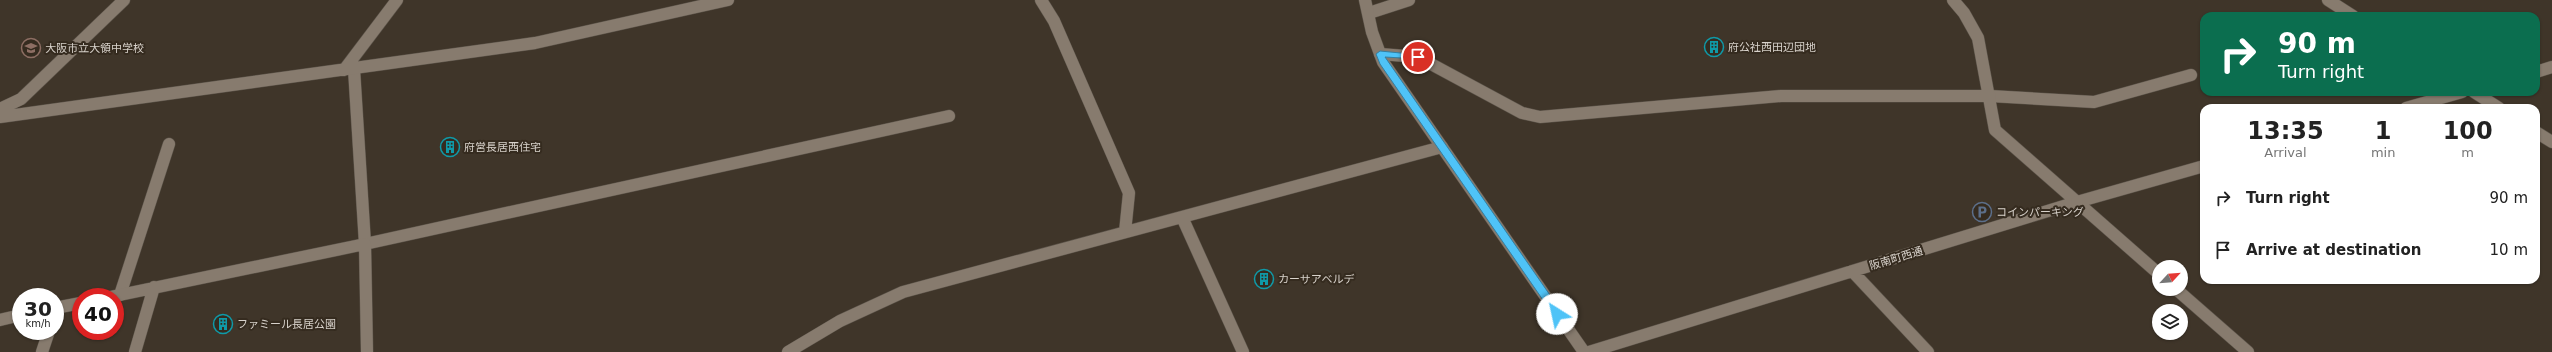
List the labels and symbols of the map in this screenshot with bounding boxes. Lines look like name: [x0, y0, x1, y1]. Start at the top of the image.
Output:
building icon: 府公社西田辺団地: [1703, 36, 1725, 58]
school or university icon: 大阪市立大領中学校: [20, 37, 42, 59]
pin: [1401, 40, 1435, 74]
place label: 府公社西田辺団地: [1728, 41, 1816, 54]
place label: 大阪市立大領中学校: [45, 42, 144, 55]
building icon: 府営長居西住宅: [439, 136, 461, 158]
place label: 府営長居西住宅: [464, 141, 541, 154]
parking icon: コインパーキング: [1971, 201, 1993, 223]
place label: コインパーキング: [1996, 206, 2084, 219]
street label: 阪南町西通: [1868, 244, 1924, 273]
north arrow: [2152, 260, 2188, 296]
building icon: カーサアベルデ: [1253, 268, 1275, 290]
place label: カーサアベルデ: [1278, 273, 1355, 286]
speed limit sign: 40: [72, 288, 124, 340]
position arrow: [1536, 293, 1578, 335]
building icon: ファミール長居公園: [212, 313, 234, 335]
place label: ファミール長居公園: [237, 318, 336, 331]

